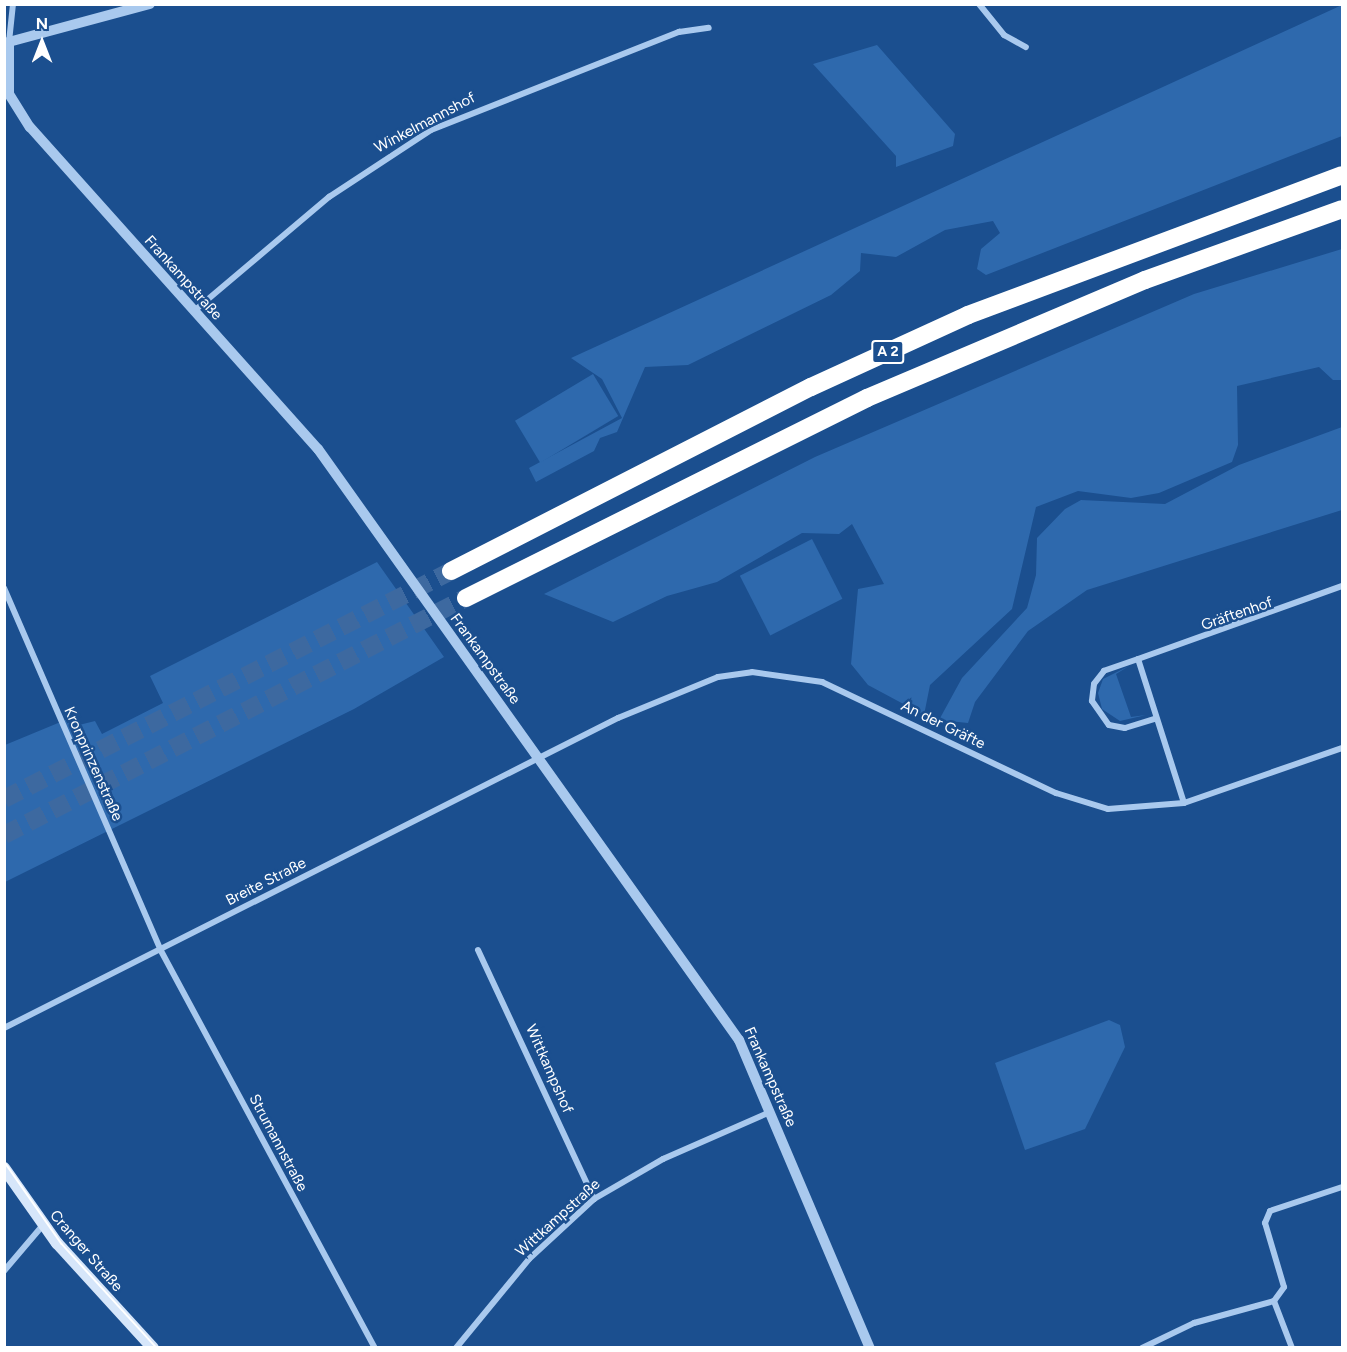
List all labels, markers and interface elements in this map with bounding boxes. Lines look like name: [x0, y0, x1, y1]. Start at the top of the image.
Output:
north arrow: [12, 12, 72, 72]
text: N: [36, 14, 48, 33]
street label: Winkelmannshof: [372, 89, 478, 157]
street label: Frankampstraße: [140, 232, 226, 324]
road number: A 2: [870, 341, 906, 363]
street label: Gräftenhof: [1199, 593, 1275, 635]
street label: Frankampstraße: [446, 610, 524, 708]
street label: An der Gräfte: [898, 697, 988, 753]
street label: Kronprinzenstraße: [60, 704, 126, 824]
street label: Breite Straße: [223, 854, 309, 910]
street label: Wittkampshof: [521, 1022, 577, 1116]
street label: Frankampstraße: [740, 1024, 800, 1130]
street label: Strumannstraße: [245, 1091, 311, 1195]
street label: Wittkampstraße: [512, 1175, 604, 1261]
street label: Cranger Straße: [46, 1207, 126, 1295]

